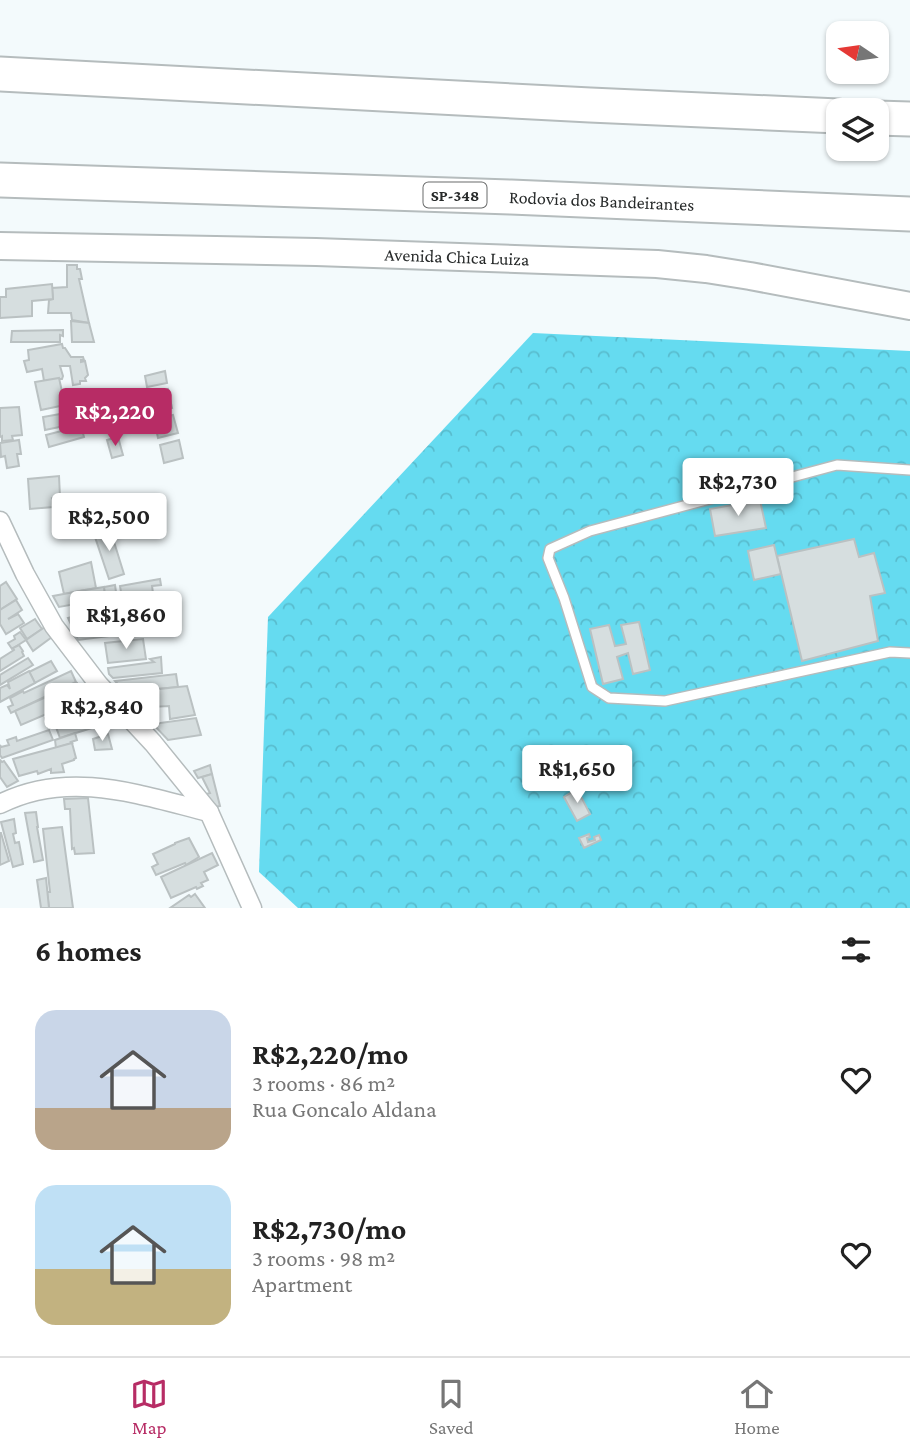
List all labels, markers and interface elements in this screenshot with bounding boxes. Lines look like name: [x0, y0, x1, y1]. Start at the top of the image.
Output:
north arrow: [826, 21, 889, 84]
map controls: [826, 21, 889, 161]
button: layers: [826, 98, 889, 161]
road number: SP-348: [424, 182, 486, 208]
street label: Rodovia dos Bandeirantes: [508, 187, 695, 215]
street label: Avenida Chica Luiza: [384, 244, 530, 269]
pin: R$2,220: [50, 388, 180, 448]
text: R$2,220: [75, 398, 155, 424]
pin: R$2,730: [673, 458, 803, 518]
text: R$2,730: [699, 468, 777, 494]
pin: R$2,500: [44, 494, 174, 553]
text: R$2,500: [68, 503, 150, 529]
pin: R$1,860: [61, 592, 191, 651]
text: R$1,860: [86, 601, 166, 627]
pin: R$2,840: [37, 684, 167, 743]
text: R$2,840: [60, 693, 144, 719]
pin: R$1,650: [512, 746, 642, 805]
text: R$1,650: [538, 755, 616, 781]
icon: filters: [837, 931, 875, 969]
text: 6 homes: [35, 934, 142, 967]
text: R$2,220/mo: [252, 1037, 408, 1070]
icon: home: [91, 1038, 175, 1122]
icon: heart: [837, 1061, 875, 1099]
text: 3 rooms · 86 m²: [252, 1070, 395, 1096]
text: Rua Goncalo Aldana: [252, 1096, 437, 1122]
text: R$2,730/mo: [252, 1212, 406, 1245]
icon: home: [91, 1213, 175, 1297]
icon: heart: [837, 1236, 875, 1274]
text: 3 rooms · 98 m²: [252, 1245, 395, 1271]
text: Apartment: [252, 1271, 352, 1297]
tab: Map: [130, 1375, 168, 1438]
tab: Saved: [429, 1375, 473, 1438]
tab: Home: [734, 1375, 780, 1438]

